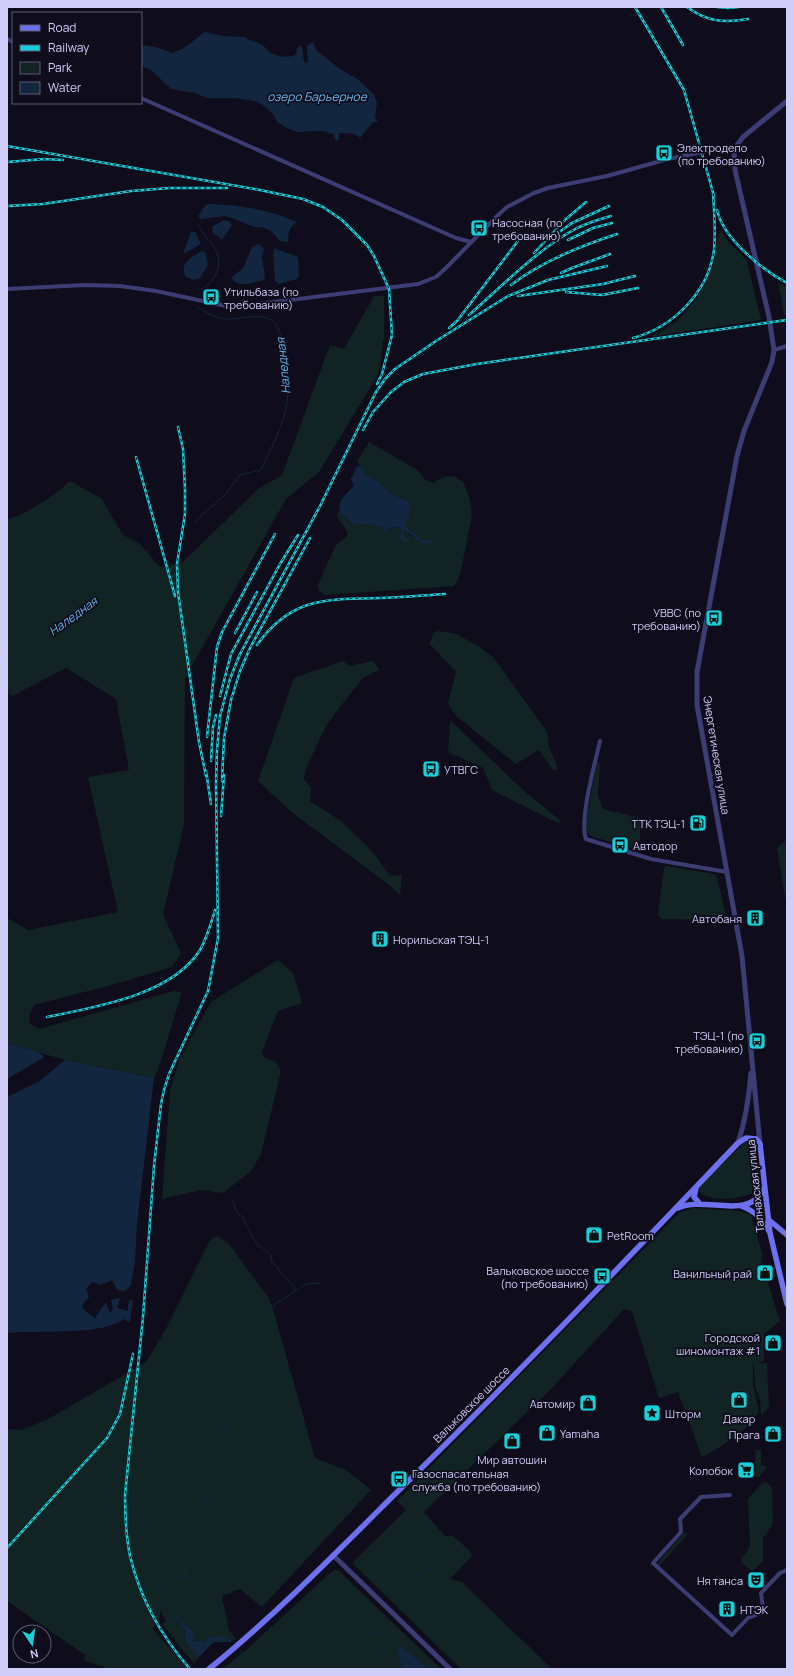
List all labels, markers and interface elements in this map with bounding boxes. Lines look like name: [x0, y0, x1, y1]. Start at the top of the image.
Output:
legend: [12, 12, 142, 104]
text: Road: [48, 19, 76, 36]
text: Railway: [48, 39, 90, 56]
text: Park: [48, 59, 73, 76]
text: Water: [48, 79, 82, 96]
water label: озеро Барьерное: [267, 88, 368, 105]
place label: Электродепо (по требованию): [677, 140, 766, 168]
bus stop icon: Электродепо (по требованию): [654, 143, 674, 163]
place label: Насосная (по требованию): [492, 215, 563, 243]
bus stop icon: Насосная (по требованию): [469, 218, 489, 238]
place label: Утильбаза (по требованию): [224, 284, 299, 312]
bus stop icon: Утильбаза (по требованию): [201, 287, 221, 307]
water label: Наледная: [271, 336, 294, 395]
water label: Наледная: [45, 592, 102, 639]
place label: УВВС (по требованию): [632, 605, 701, 633]
bus stop icon: УВВС (по требованию): [704, 608, 724, 628]
street label: Энергетическая улица: [700, 695, 734, 815]
bus stop icon: УТВГС: [421, 759, 441, 779]
place label: УТВГС: [444, 762, 478, 777]
fuel station icon: ТТК ТЭЦ-1: [688, 813, 708, 833]
place label: ТТК ТЭЦ-1: [632, 816, 685, 831]
bus stop icon: Автодор: [610, 835, 630, 855]
place label: Автодор: [633, 838, 678, 853]
building icon: Автобаня: [745, 908, 765, 928]
place label: Автобаня: [692, 911, 742, 926]
building icon: Норильская ТЭЦ-1: [370, 929, 390, 949]
place label: Норильская ТЭЦ-1: [393, 932, 489, 947]
place label: ТЭЦ-1 (по требованию): [675, 1028, 744, 1056]
bus stop icon: ТЭЦ-1 (по требованию): [747, 1031, 767, 1051]
street label: Талнахская улица: [743, 1139, 767, 1233]
shop icon: PetRoom: [584, 1225, 604, 1245]
place label: PetRoom: [607, 1228, 654, 1243]
place label: Вальковское шоссе (по требованию): [486, 1263, 590, 1291]
shop icon: Ванильный рай: [755, 1263, 775, 1283]
bus stop icon: Вальковское шоссе (по требованию): [592, 1266, 612, 1286]
place label: Ванильный рай: [673, 1266, 752, 1281]
place label: Городской шиномонтаж #1: [676, 1330, 760, 1358]
shop icon: Городской шиномонтаж #1: [763, 1333, 783, 1353]
street label: Вальковское шоссе: [429, 1362, 513, 1446]
shop icon: Дакар: [729, 1390, 749, 1410]
shop icon: Автомир: [578, 1393, 598, 1413]
place label: Автомир: [530, 1396, 575, 1411]
place icon: Шторм: [642, 1403, 662, 1423]
place label: Шторм: [665, 1406, 701, 1421]
place label: Дакар: [723, 1411, 756, 1426]
shop icon: Yamaha: [537, 1423, 557, 1443]
shop icon: Прага: [763, 1424, 783, 1444]
place label: Yamaha: [560, 1426, 599, 1441]
place label: Прага: [729, 1427, 760, 1442]
shop icon: Мир автошин: [502, 1431, 522, 1451]
place label: Мир автошин: [477, 1452, 547, 1467]
supermarket icon: Колобок: [736, 1460, 756, 1480]
place label: Колобок: [689, 1463, 734, 1478]
place label: Газоспасательная служба (по требованию): [412, 1466, 541, 1494]
bus stop icon: Газоспасательная служба (по требованию): [389, 1469, 409, 1489]
theatre icon: Ня танса: [746, 1570, 766, 1590]
place label: Ня танса: [697, 1573, 743, 1588]
building icon: НТЭК: [717, 1599, 737, 1619]
place label: НТЭК: [740, 1602, 769, 1617]
north arrow: [12, 1624, 52, 1664]
text: N: [29, 1646, 40, 1662]

